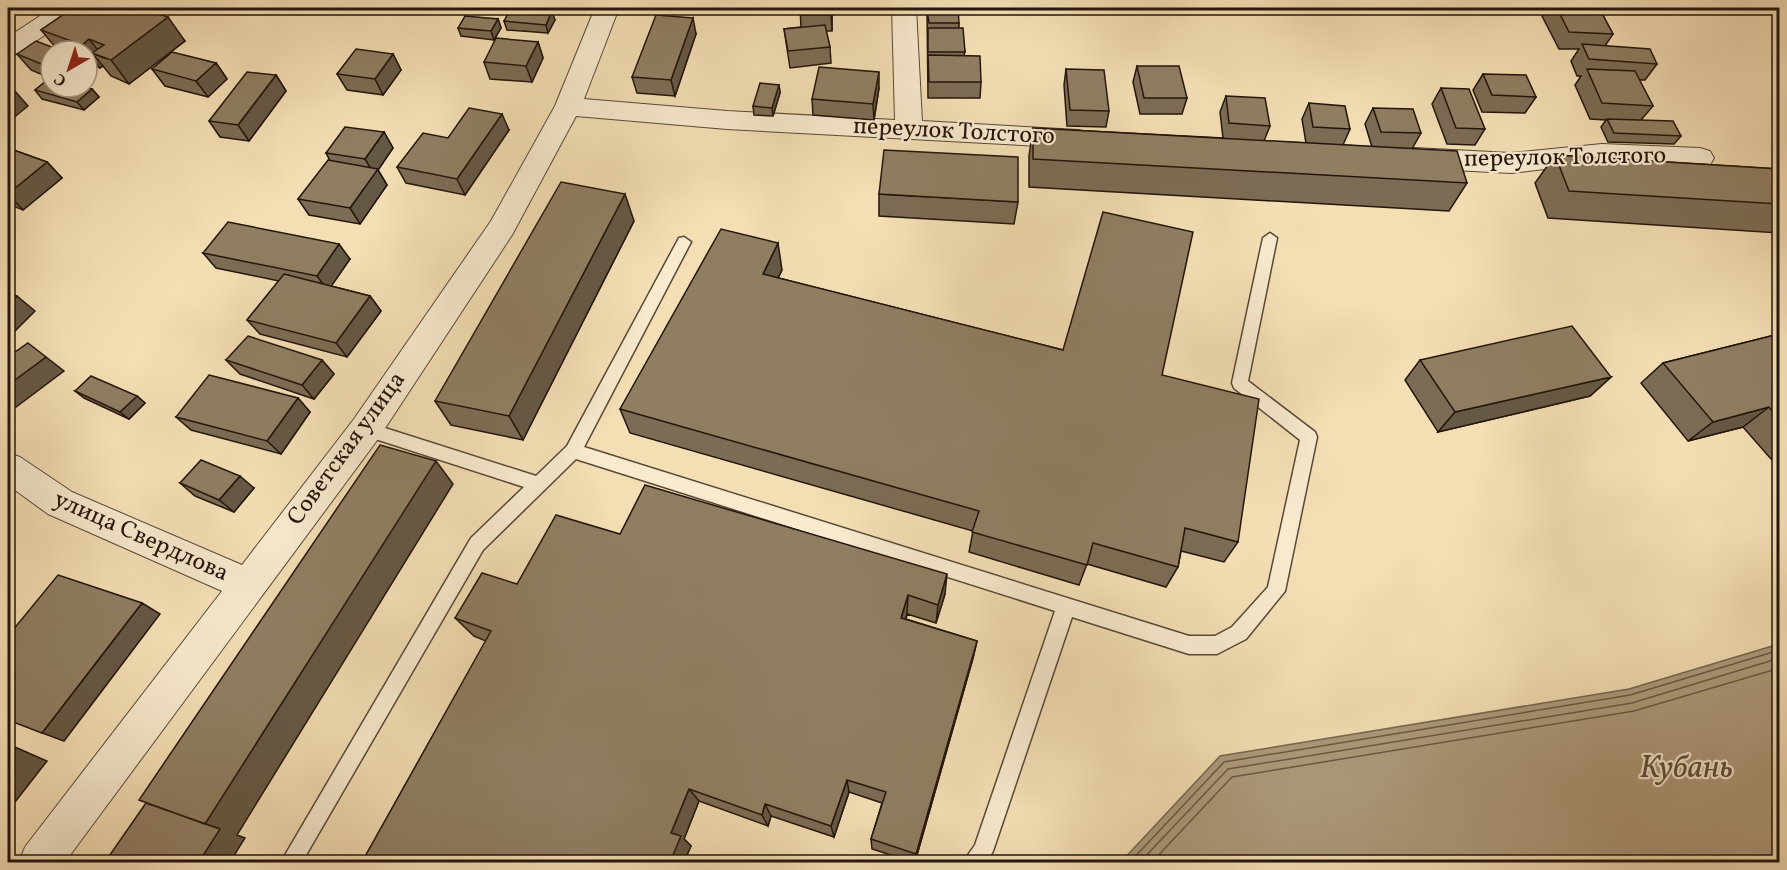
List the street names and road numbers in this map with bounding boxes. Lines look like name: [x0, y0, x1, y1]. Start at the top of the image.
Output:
street label: переулок Толстого: [852, 110, 1056, 154]
street label: переулок Толстого: [1464, 139, 1666, 177]
street label: Советская улица: [280, 365, 414, 533]
street label: улица Свердлова: [48, 483, 234, 591]

